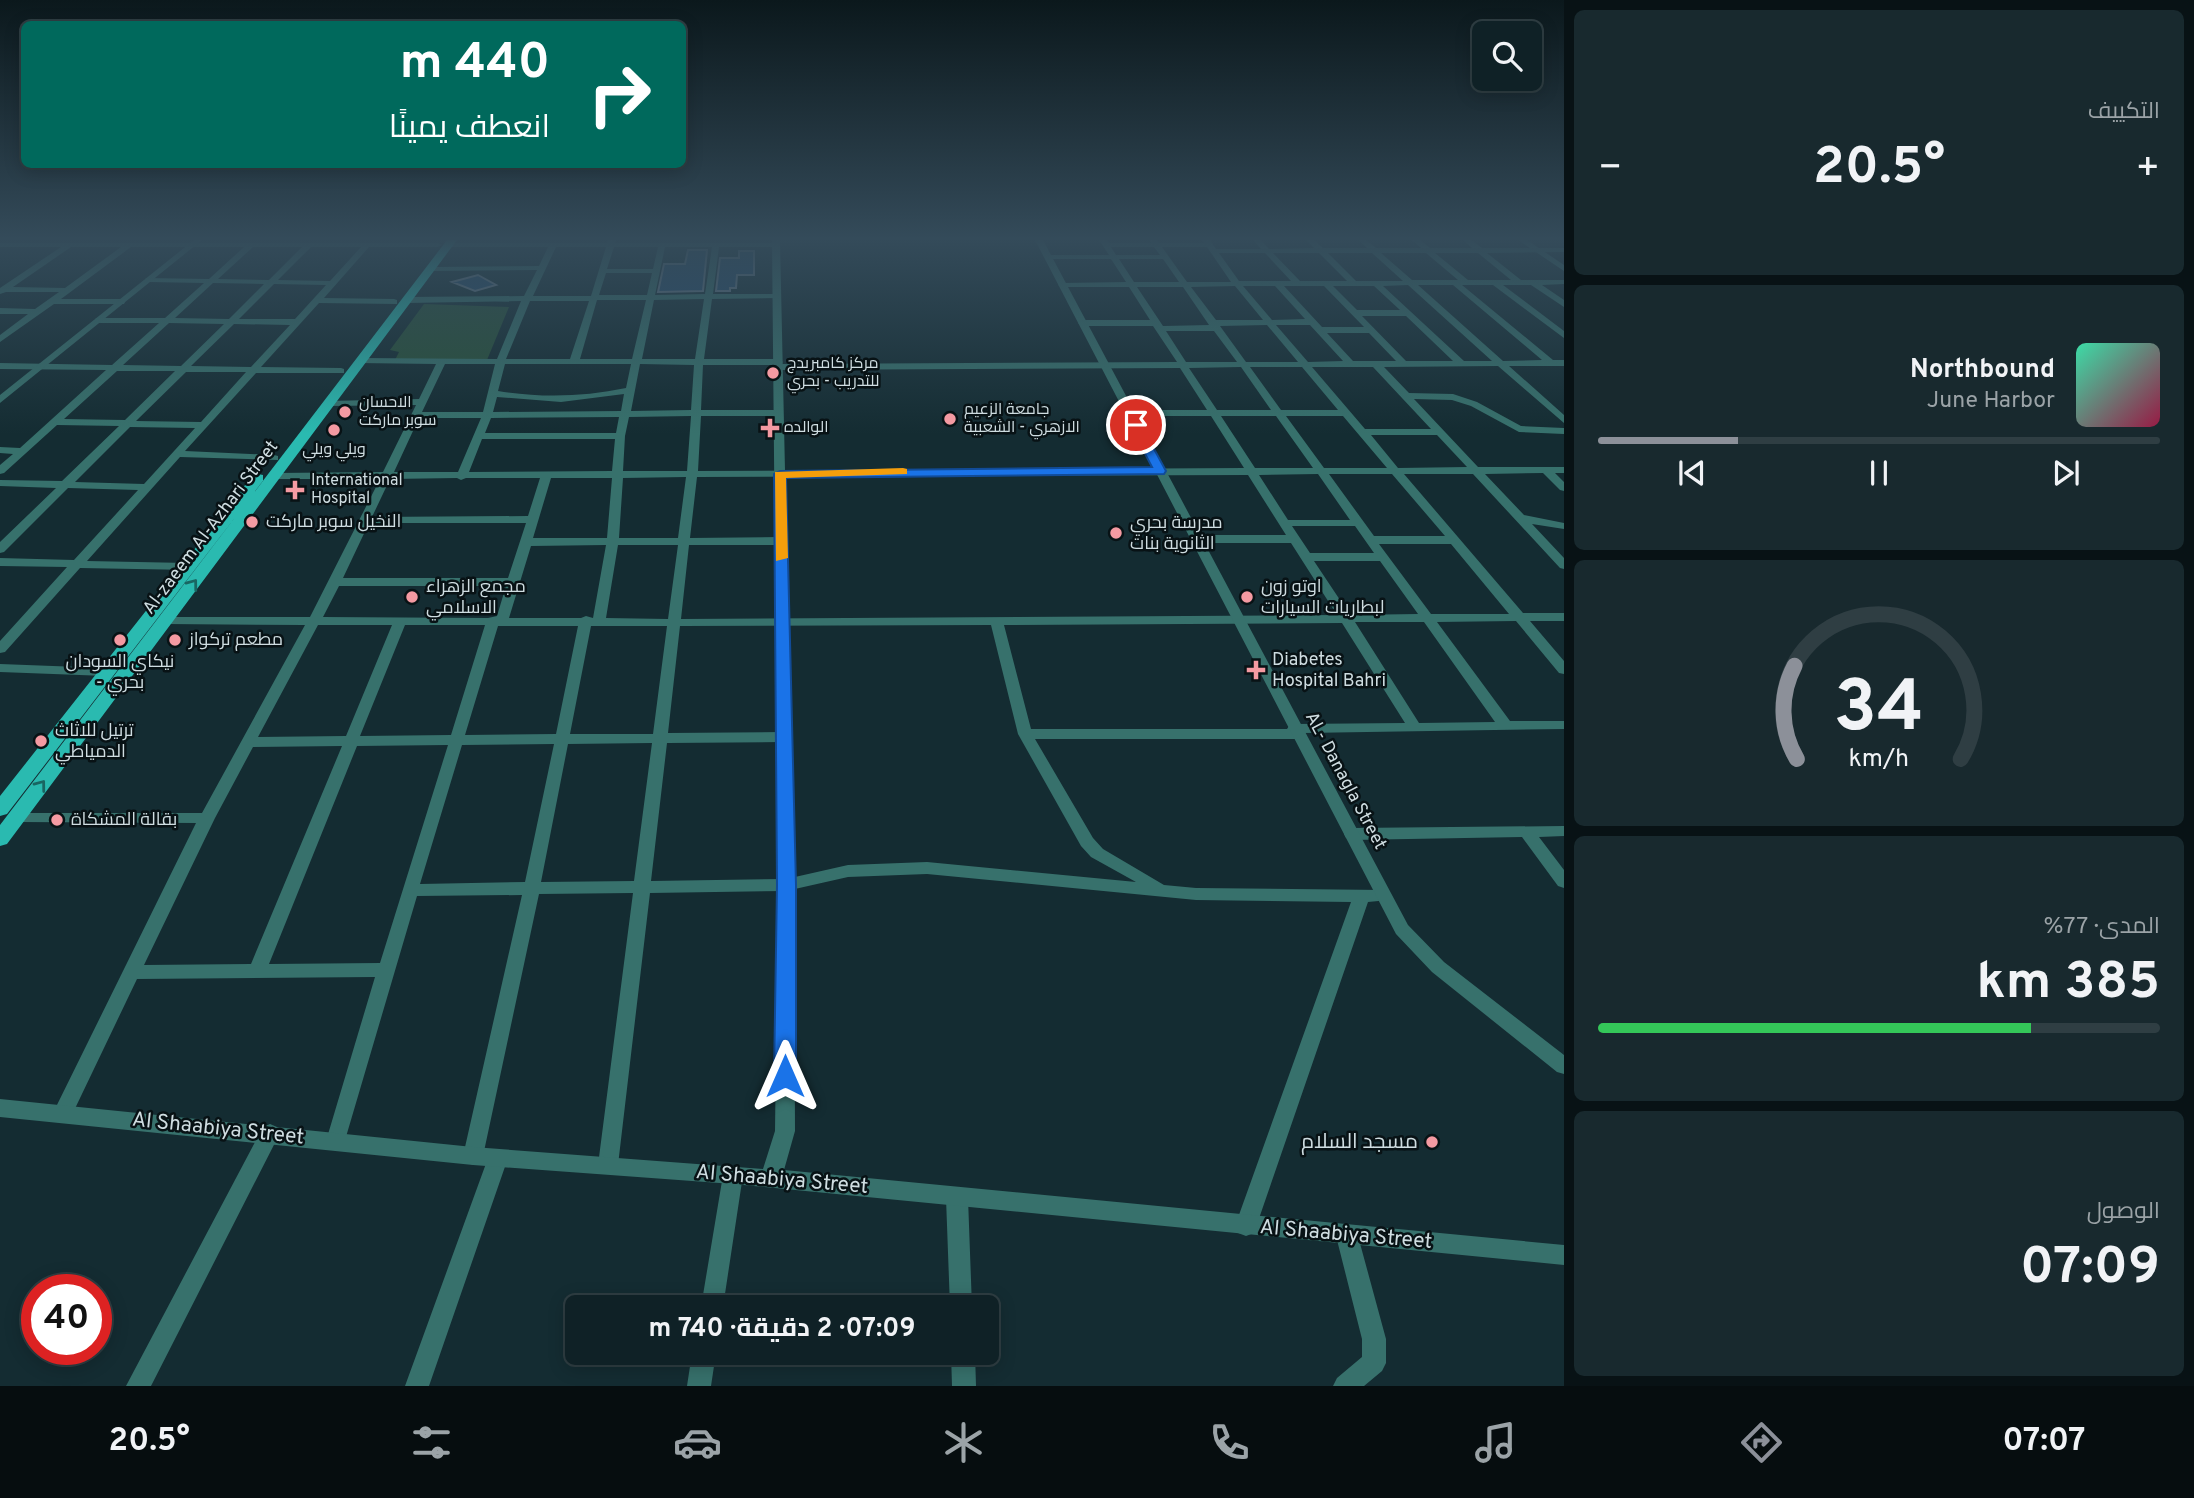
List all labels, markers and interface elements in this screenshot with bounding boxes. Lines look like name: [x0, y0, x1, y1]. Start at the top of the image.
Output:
map controls: [1472, 21, 1542, 91]
button: search: [1472, 21, 1542, 91]
text: 440 m: [400, 34, 550, 96]
icon: right: [574, 49, 665, 140]
text: التكييف: [2088, 98, 2160, 127]
text: انعطف يمينًا: [389, 109, 550, 149]
text: 20.5°: [1813, 136, 1945, 202]
text: −: [1598, 145, 1623, 194]
text: +: [2135, 145, 2160, 194]
place label: مركز كامبريدج للتدريب - بحري: [787, 354, 879, 394]
text: Northbound: [1910, 354, 2055, 387]
marker: مركز كامبريدج للتدريب - بحري: [765, 365, 781, 381]
text: June Harbor: [1927, 387, 2055, 416]
place label: الاحسان سوبر ماركت: [359, 393, 437, 431]
pin: [1106, 395, 1166, 455]
place label: جامعة الزعيم الازهري - الشعبية: [964, 400, 1080, 440]
marker: الاحسان سوبر ماركت: [337, 404, 353, 420]
icon: arrive: [1117, 406, 1155, 444]
marker: جامعة الزعيم الازهري - الشعبية: [942, 411, 958, 427]
place label: الوالده: [784, 418, 829, 438]
marker: الوالده: [762, 420, 778, 436]
marker: ويلي ويلي: [326, 422, 342, 438]
street label: Al-zaeem Al-Azhari Street: [138, 437, 284, 619]
place label: ويلي ويلي: [302, 440, 366, 462]
icon: previous: [1673, 454, 1711, 492]
icon: pause: [1860, 454, 1898, 492]
icon: next: [2047, 454, 2085, 492]
place label: International Hospital: [311, 471, 403, 509]
marker: International Hospital: [285, 480, 305, 500]
place label: النخيل سوبر ماركت: [266, 511, 401, 534]
place label: مدرسة بحري الثانوية بنات: [1130, 512, 1223, 556]
marker: النخيل سوبر ماركت: [244, 514, 260, 530]
marker: مدرسة بحري الثانوية بنات: [1108, 525, 1124, 541]
place label: مجمع الزهراء الاسلامي: [426, 576, 526, 621]
place label: اوتو زون لبطاريات السيارات: [1261, 576, 1384, 620]
one-way arrow: [184, 579, 197, 591]
marker: مجمع الزهراء الاسلامي: [404, 589, 420, 605]
marker: اوتو زون لبطاريات السيارات: [1239, 589, 1255, 605]
place label: مطعم تركواز: [188, 629, 283, 652]
marker: نيكاي السودان - بحري: [112, 632, 128, 648]
marker: مطعم تركواز: [167, 632, 183, 648]
place label: Diabetes Hospital Bahri: [1272, 649, 1386, 693]
place label: نيكاي السودان - بحري: [66, 651, 174, 696]
marker: Diabetes Hospital Bahri: [1246, 660, 1266, 680]
text: 34: [1834, 665, 1924, 757]
street label: AL- Danagla Street: [1299, 708, 1391, 854]
place label: ترتيل للاثاث الدمياطي: [55, 720, 134, 765]
marker: ترتيل للاثاث الدمياطي: [33, 733, 49, 749]
text: km/h: [1849, 744, 1909, 776]
one-way arrow: [33, 780, 45, 793]
place label: بقالة المشكاة: [71, 809, 177, 832]
marker: بقالة المشكاة: [49, 812, 65, 828]
text: المدى · 77%: [2043, 913, 2160, 942]
text: 385 km: [1977, 951, 2160, 1017]
position arrow: [748, 1039, 822, 1113]
street label: Al Shaabiya Street: [131, 1107, 305, 1151]
place label: مسجد السلام: [1301, 1129, 1418, 1156]
marker: مسجد السلام: [1424, 1134, 1440, 1150]
street label: Al Shaabiya Street: [695, 1159, 869, 1201]
text: الوصول: [2087, 1198, 2160, 1227]
street label: Al Shaabiya Street: [1259, 1214, 1433, 1256]
text: 07:09: [2020, 1236, 2160, 1302]
speed limit sign: 40: [21, 1274, 112, 1365]
text: 07:09 · 2 دقيقة · 740 m: [649, 1313, 915, 1346]
icon: filters: [407, 1418, 456, 1467]
icon: car: [673, 1418, 722, 1467]
icon: climate: [939, 1418, 988, 1467]
icon: phone: [1205, 1418, 1254, 1467]
icon: music: [1471, 1418, 1520, 1467]
icon: directions: [1737, 1418, 1786, 1467]
text: 20.5°: [109, 1422, 190, 1462]
text: 07:07: [2003, 1422, 2086, 1462]

